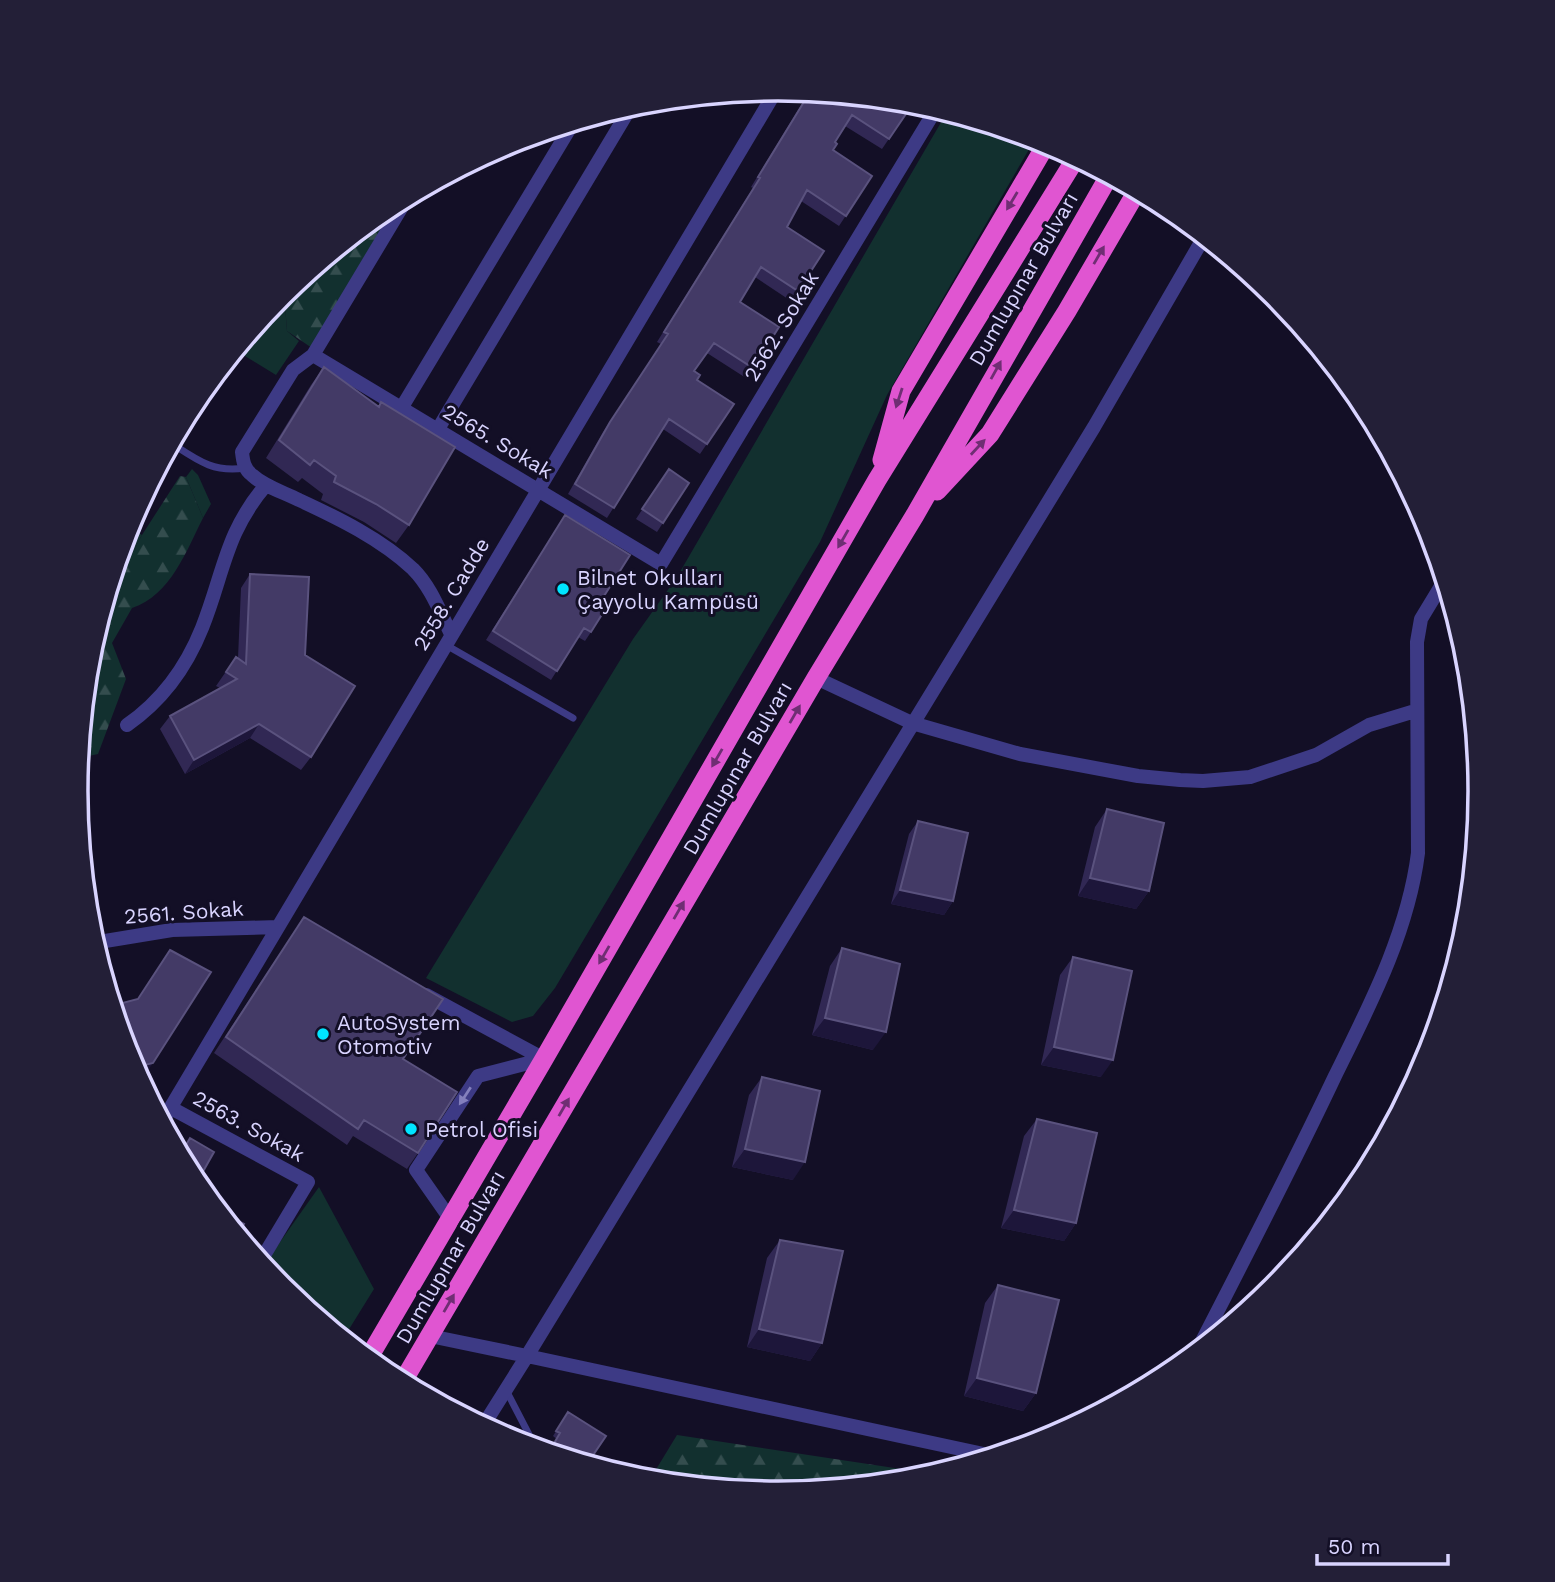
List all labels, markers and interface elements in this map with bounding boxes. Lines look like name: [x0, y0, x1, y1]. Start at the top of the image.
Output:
street label: Dumlupınar Bulvarı: [963, 188, 1083, 370]
one-way arrow: [1006, 192, 1019, 211]
one-way arrow: [1093, 246, 1106, 265]
street label: 2562. Sokak: [738, 266, 824, 385]
one-way arrow: [990, 360, 1002, 380]
one-way arrow: [893, 388, 904, 409]
street label: 2565. Sokak: [439, 398, 558, 484]
one-way arrow: [970, 438, 986, 456]
one-way arrow: [837, 529, 849, 549]
street label: 2558. Cadde: [408, 533, 494, 655]
place label: Bilnet Okulları Çayyolu Kampüsü: [577, 565, 759, 614]
marker: Bilnet Okulları Çayyolu Kampüsü: [555, 581, 571, 597]
street label: Dumlupınar Bulvarı: [677, 677, 797, 859]
one-way arrow: [788, 705, 801, 724]
one-way arrow: [711, 748, 724, 767]
street label: 2561. Sokak: [123, 895, 245, 929]
one-way arrow: [673, 901, 686, 920]
one-way arrow: [598, 945, 610, 965]
place label: AutoSystem Otomotiv: [337, 1010, 460, 1059]
marker: AutoSystem Otomotiv: [315, 1026, 331, 1042]
street label: 2563. Sokak: [189, 1085, 309, 1167]
one-way arrow: [458, 1087, 471, 1106]
one-way arrow: [558, 1097, 571, 1116]
place label: Petrol Ofisi: [425, 1117, 538, 1142]
marker: Petrol Ofisi: [403, 1121, 419, 1137]
street label: Dumlupınar Bulvarı: [390, 1166, 510, 1348]
one-way arrow: [443, 1293, 455, 1312]
scale bar: [1317, 1522, 1448, 1566]
text: 50 m: [1328, 1534, 1380, 1559]

